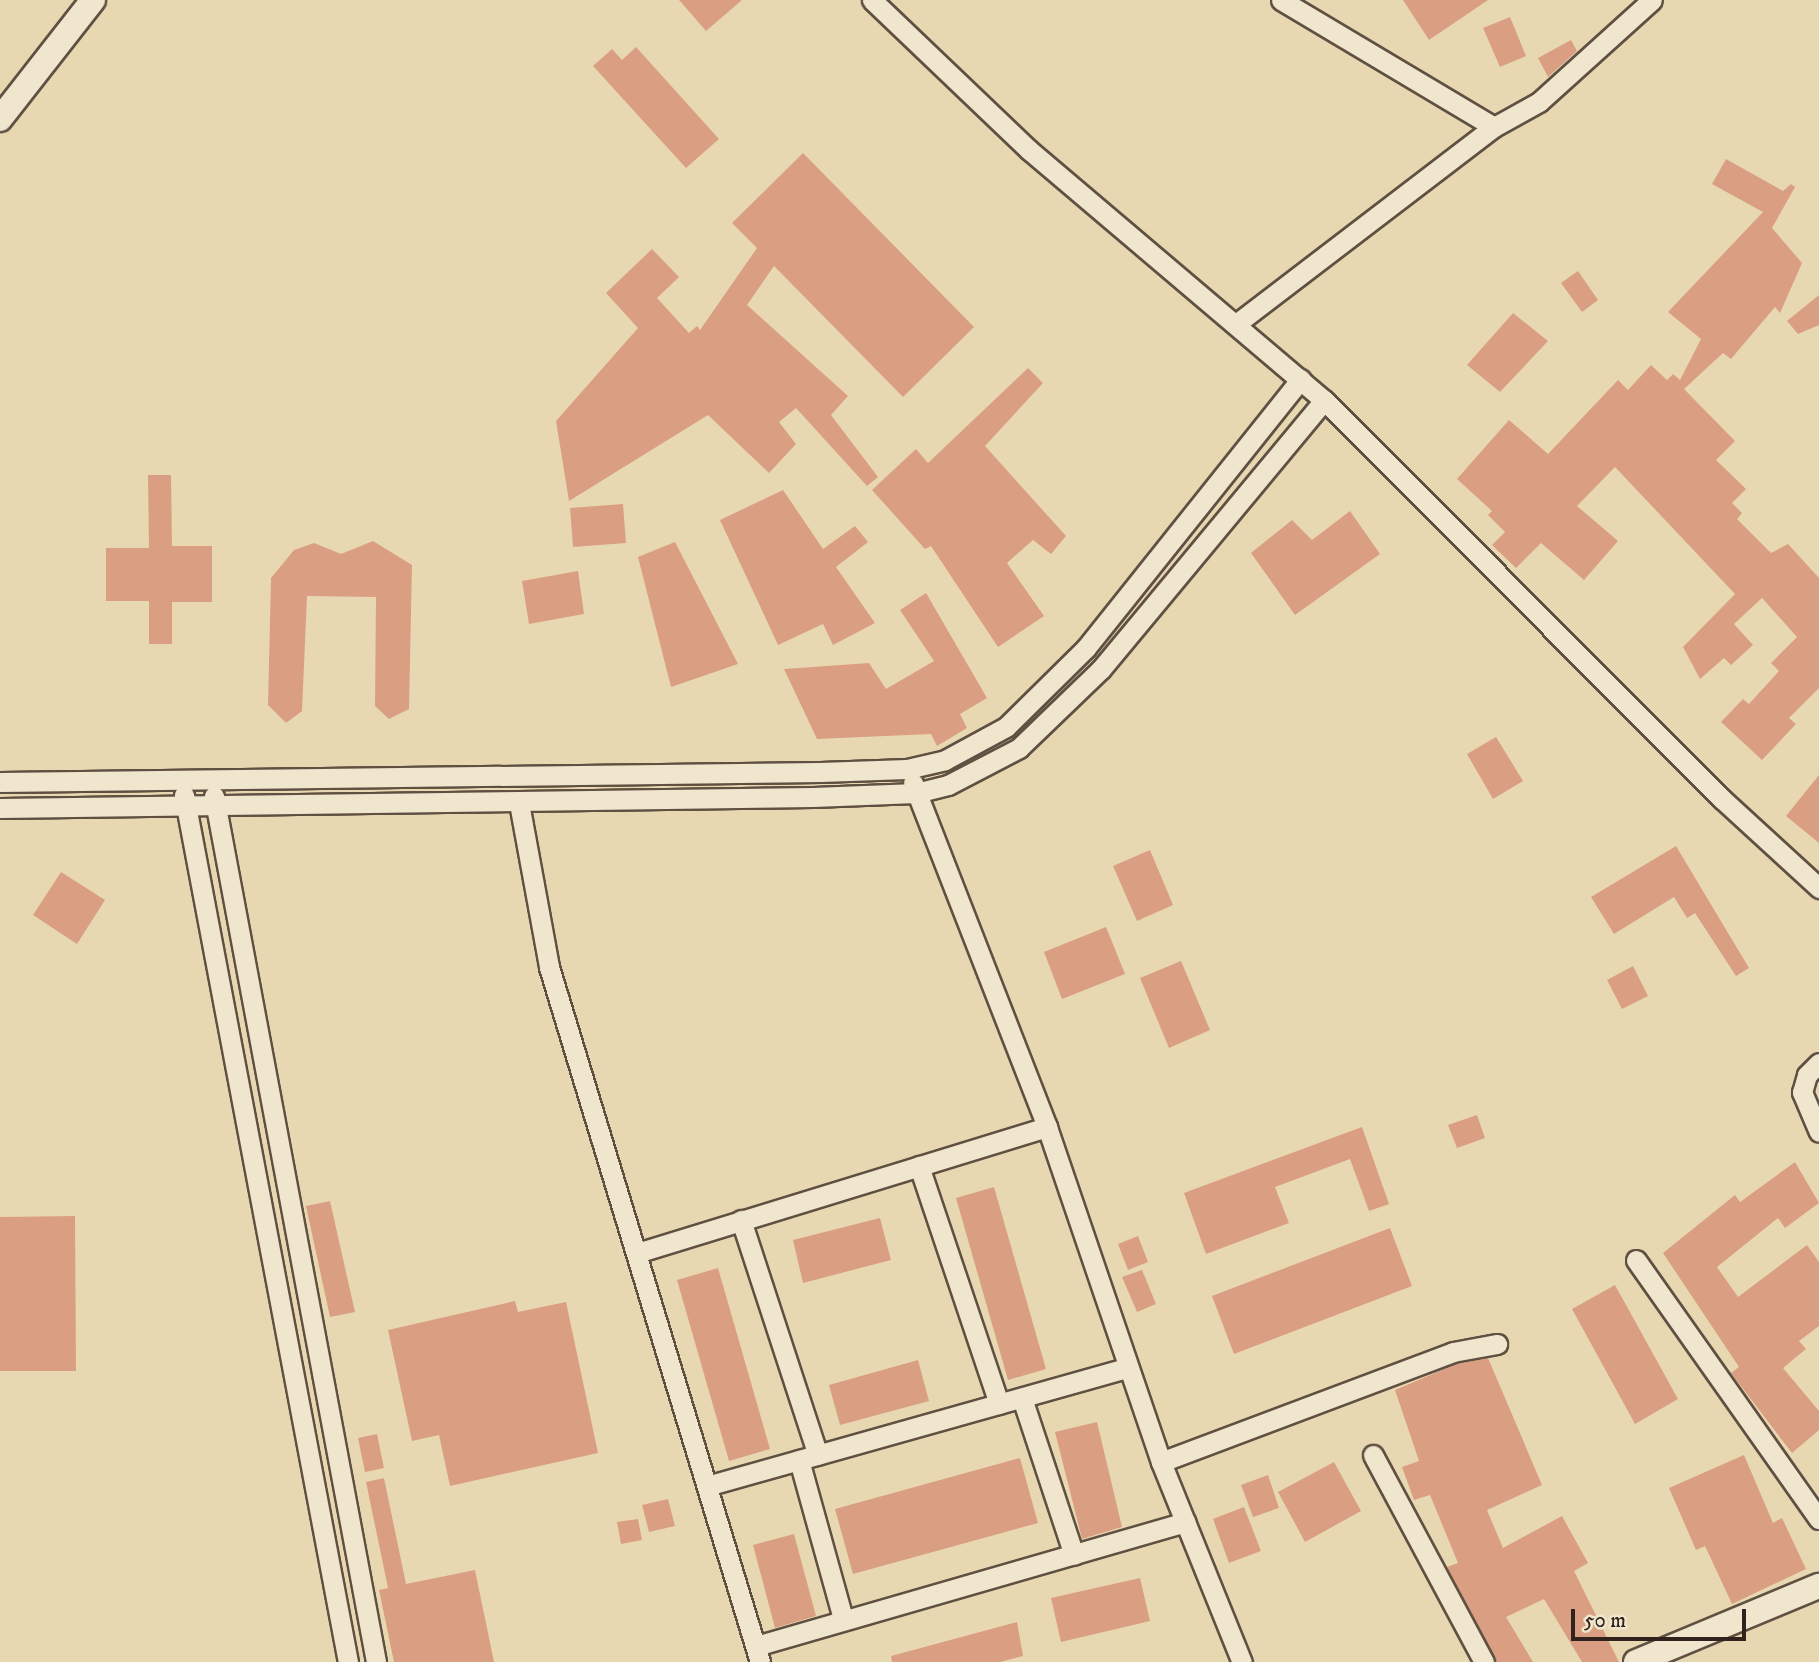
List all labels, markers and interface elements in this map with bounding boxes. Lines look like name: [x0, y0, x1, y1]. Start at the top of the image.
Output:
scale bar: [1574, 1596, 1749, 1640]
text: 50 m: [1584, 1608, 1626, 1634]

